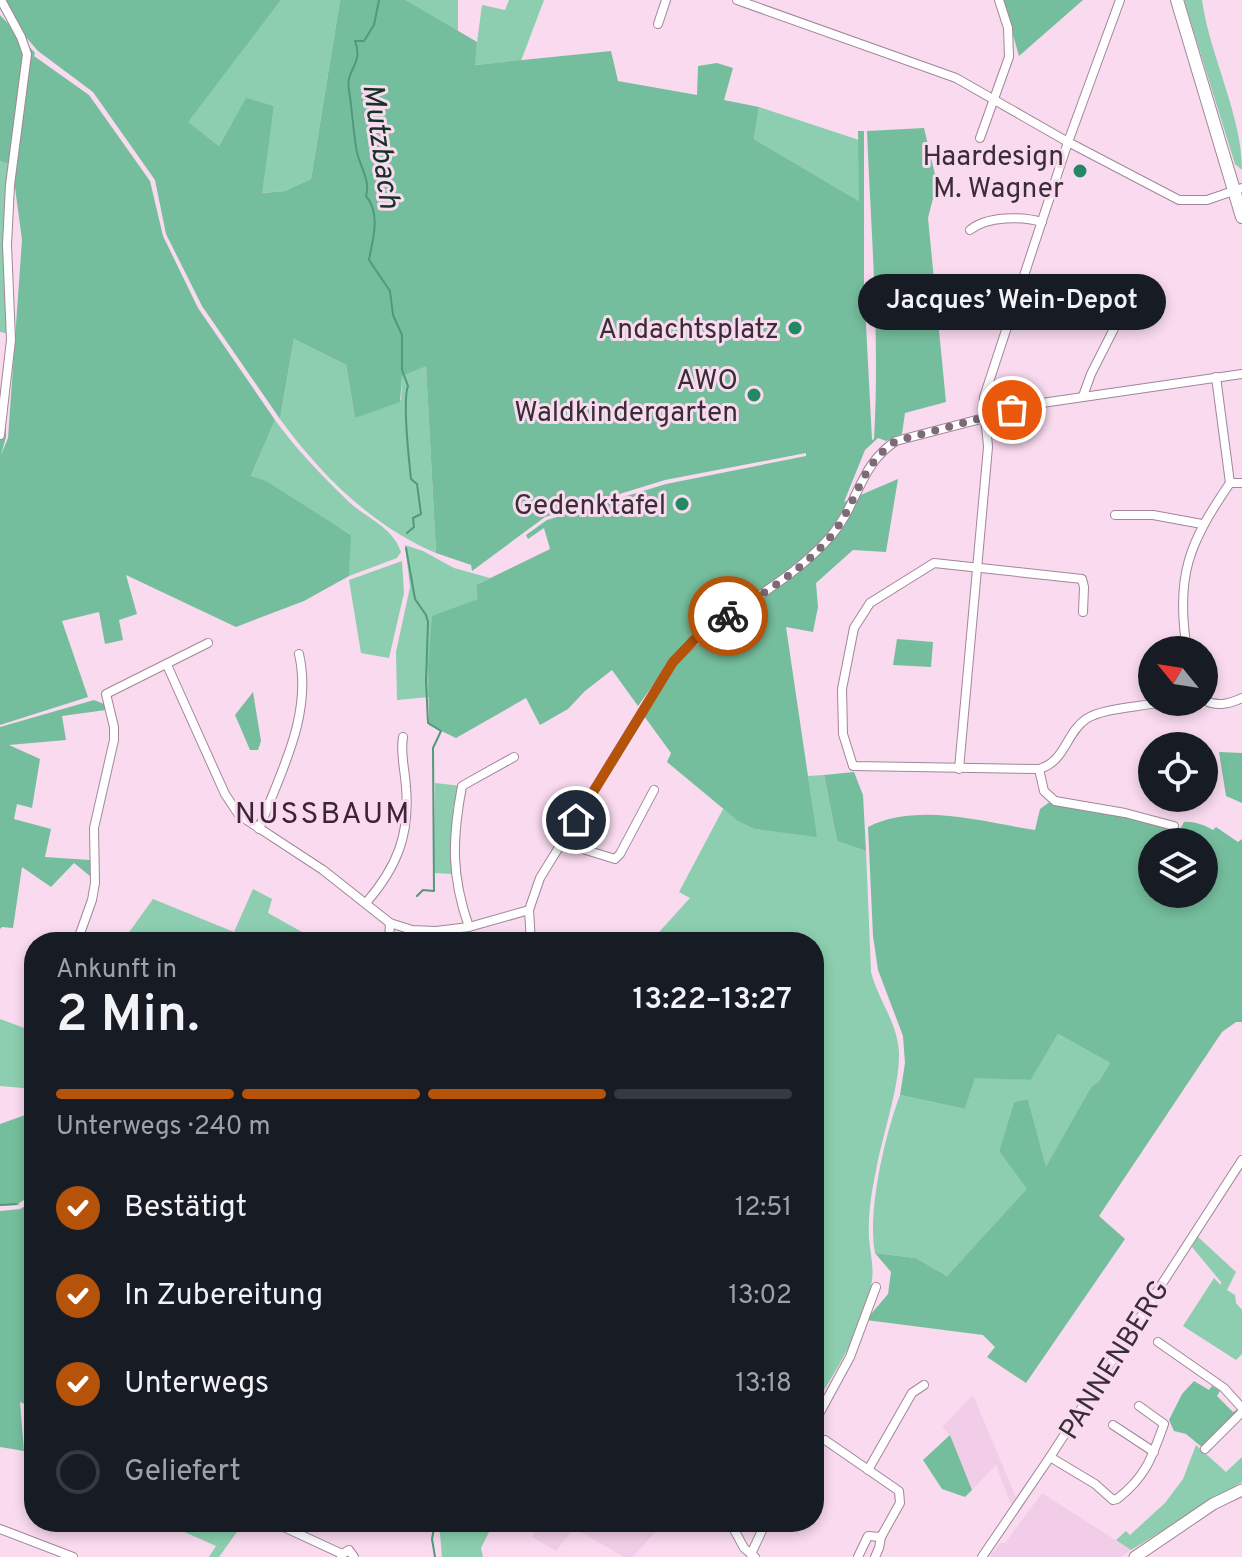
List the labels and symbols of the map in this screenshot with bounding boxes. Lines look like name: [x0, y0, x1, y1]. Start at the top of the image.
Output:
water label: Mutzbach: [352, 81, 407, 211]
place label: Haardesign M. Wagner: [923, 140, 1064, 208]
marker: Haardesign M. Wagner: [1071, 162, 1089, 180]
callout: Jacques’ Wein-Depot: [858, 274, 1166, 330]
place label: Andachtsplatz: [598, 313, 779, 349]
marker: Andachtsplatz: [786, 319, 804, 337]
place label: AWO Waldkindergarten: [514, 364, 738, 432]
pin: [978, 376, 1046, 444]
marker: AWO Waldkindergarten: [745, 386, 763, 404]
place label: Gedenktafel: [514, 489, 666, 525]
marker: Gedenktafel: [673, 495, 691, 513]
courier: [688, 576, 768, 656]
north arrow: [1138, 636, 1218, 716]
pin: [542, 786, 610, 854]
district label: NUSSBAUM: [235, 797, 411, 834]
street label: PANNENBERG: [1052, 1274, 1179, 1447]

